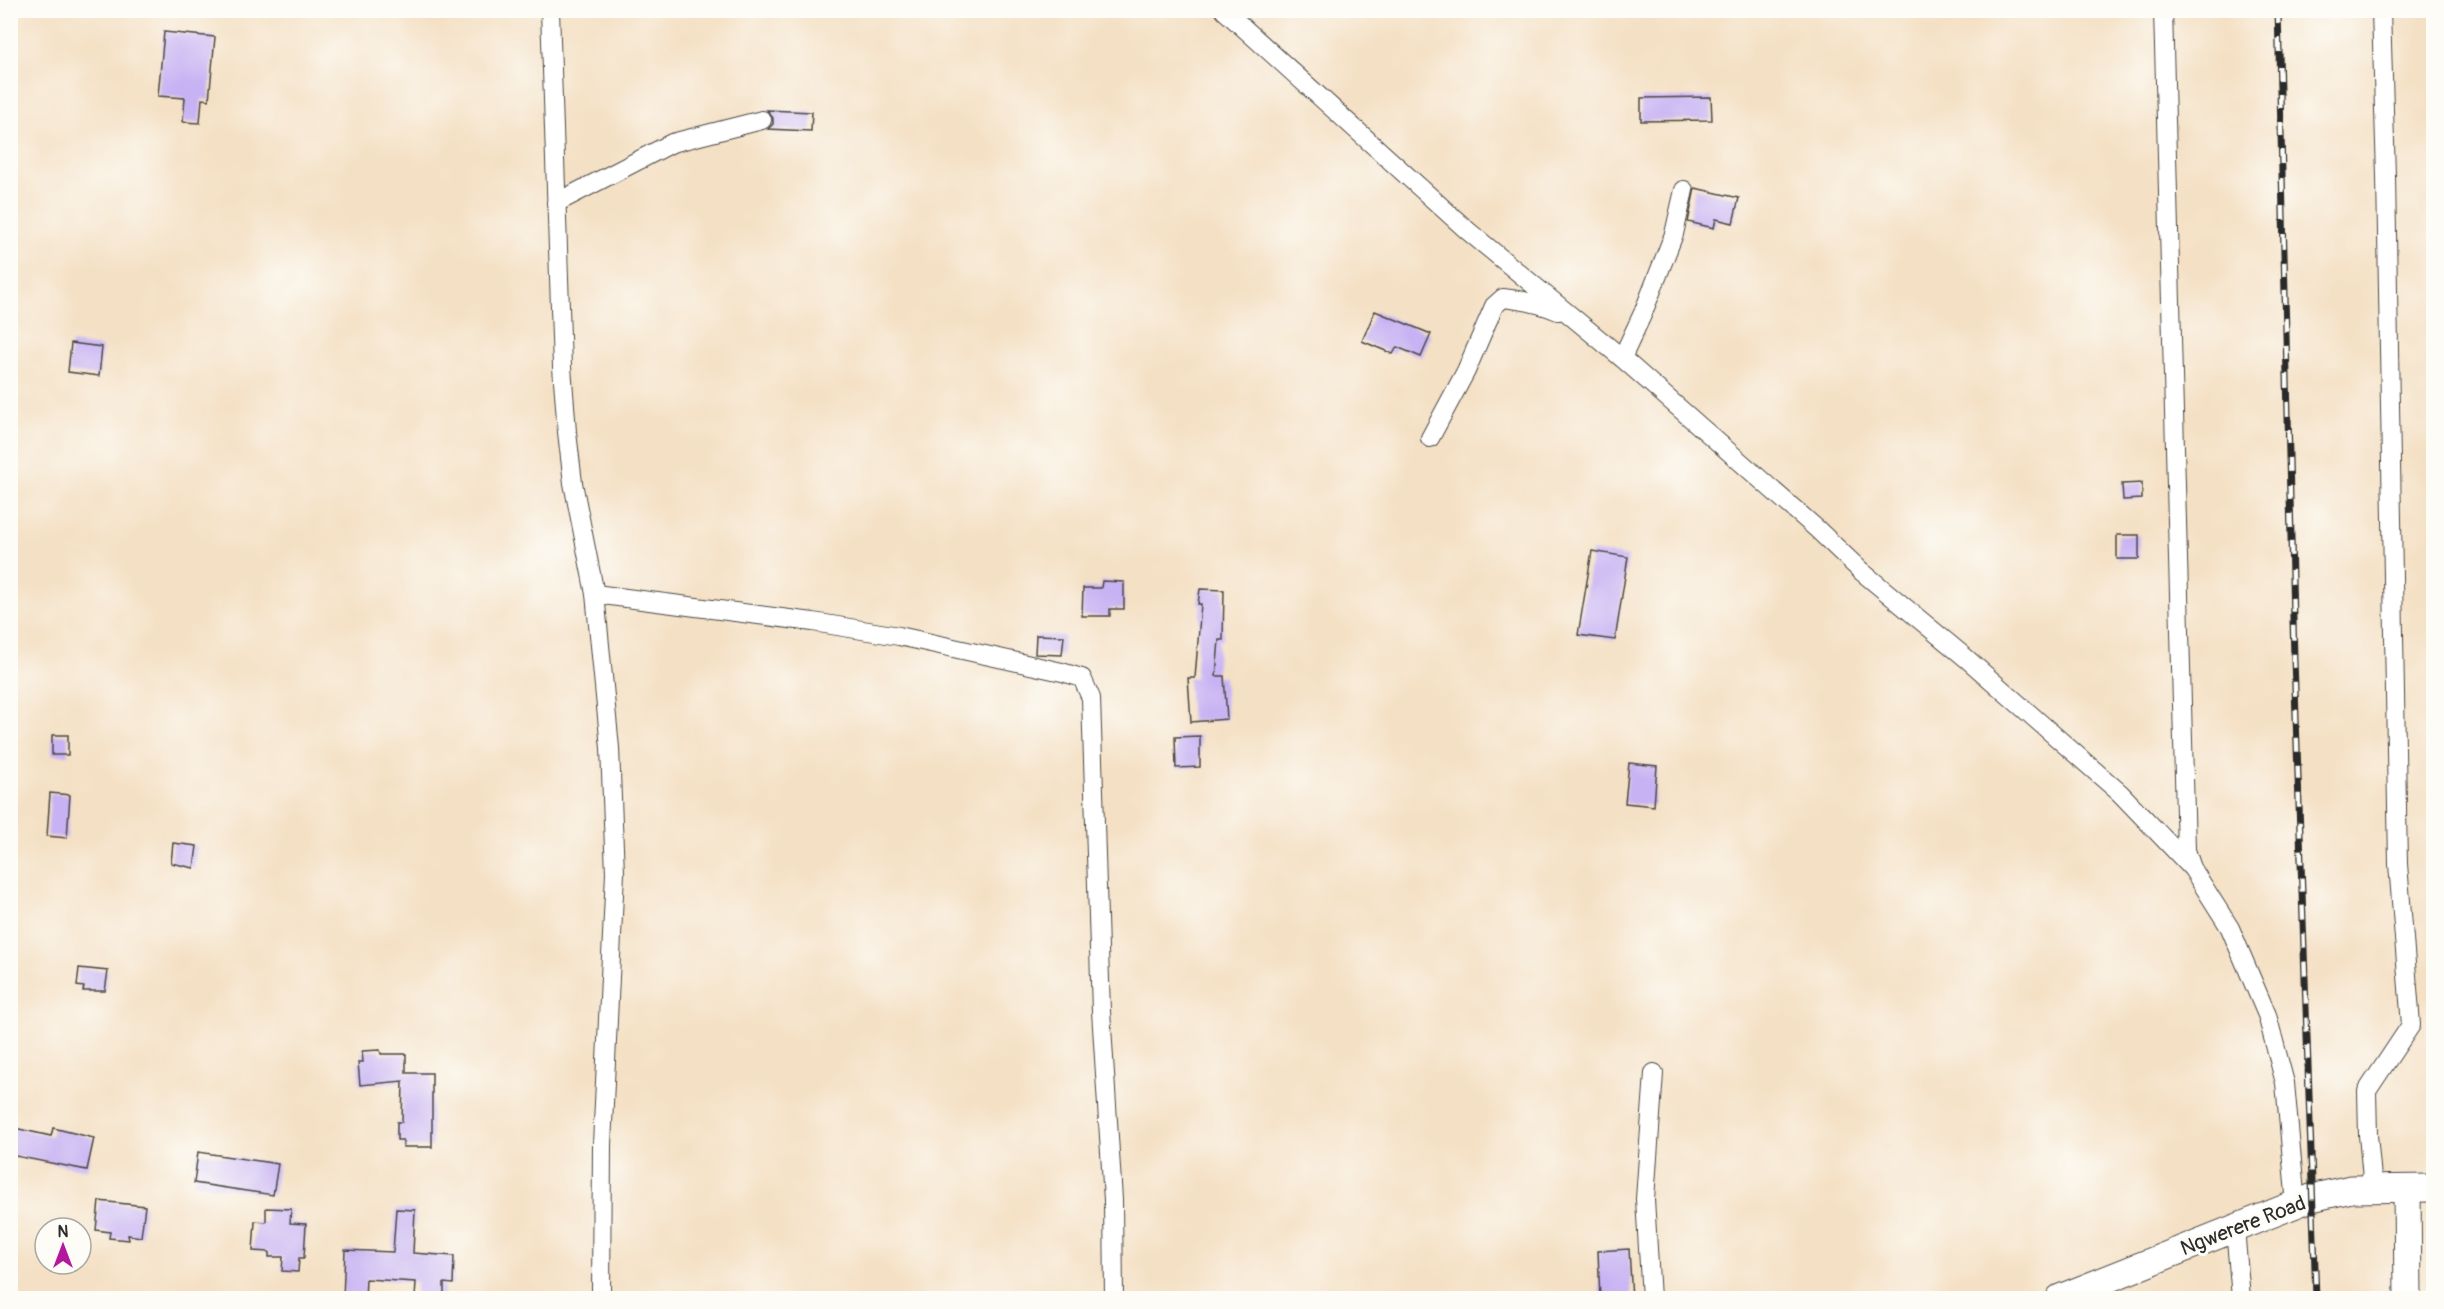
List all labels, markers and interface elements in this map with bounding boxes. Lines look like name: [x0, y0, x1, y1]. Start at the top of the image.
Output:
street label: Ngwerere Road: [2176, 1190, 2310, 1262]
north arrow: [33, 1216, 93, 1276]
text: N: [58, 1222, 69, 1242]

